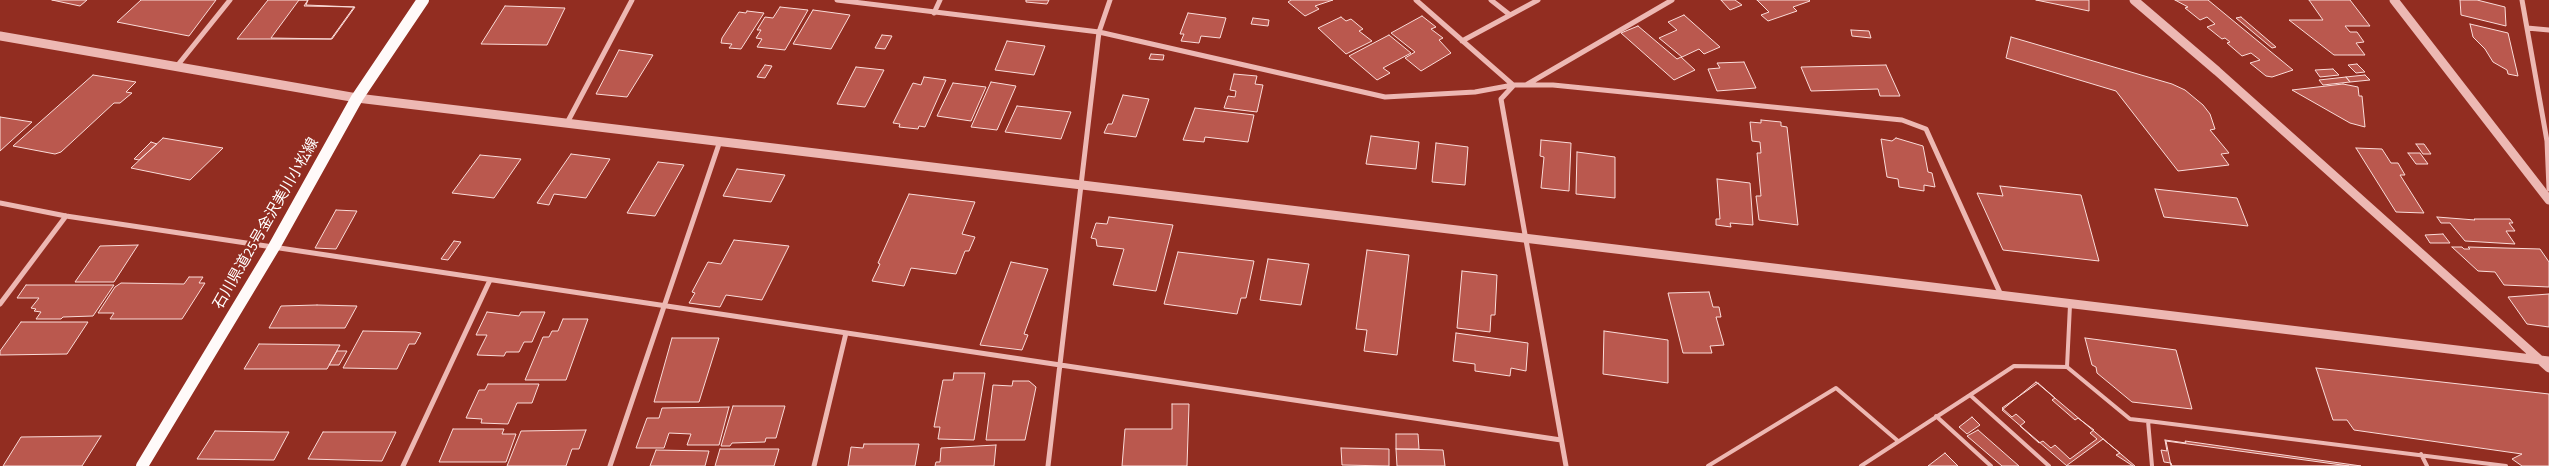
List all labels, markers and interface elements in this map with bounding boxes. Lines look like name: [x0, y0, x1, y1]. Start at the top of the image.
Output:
street label: 石川県道25号金沢美川小松線: [210, 135, 324, 313]

